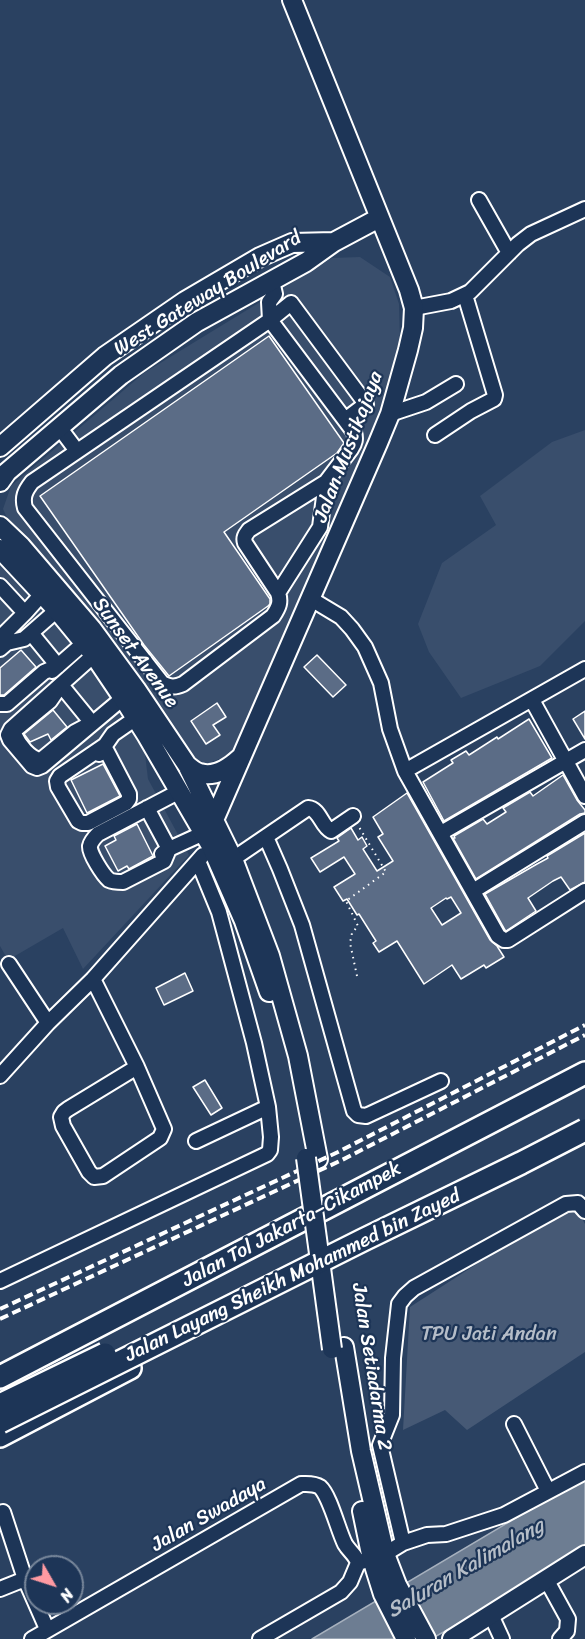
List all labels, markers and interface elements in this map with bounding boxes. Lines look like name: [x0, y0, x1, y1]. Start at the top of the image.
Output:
street label: West Gateway Boulevard: [110, 226, 306, 362]
street label: Jalan Mustikajaya: [309, 368, 389, 526]
street label: Sunset Avenue: [87, 593, 183, 713]
street label: Jalan Tol Jakarta–Cikampek: [179, 1157, 405, 1293]
street label: Jalan Layang Sheikh Mohammed bin Zayed: [122, 1184, 464, 1368]
street label: Jalan Setiadarma 2: [346, 1282, 396, 1452]
park label: TPU Jati Andan: [421, 1323, 557, 1347]
street label: Jalan Swadaya: [147, 1473, 271, 1557]
water label: Saluran Kalimalang: [383, 1514, 549, 1624]
north arrow: [24, 1555, 84, 1615]
text: N: [52, 1582, 82, 1609]

